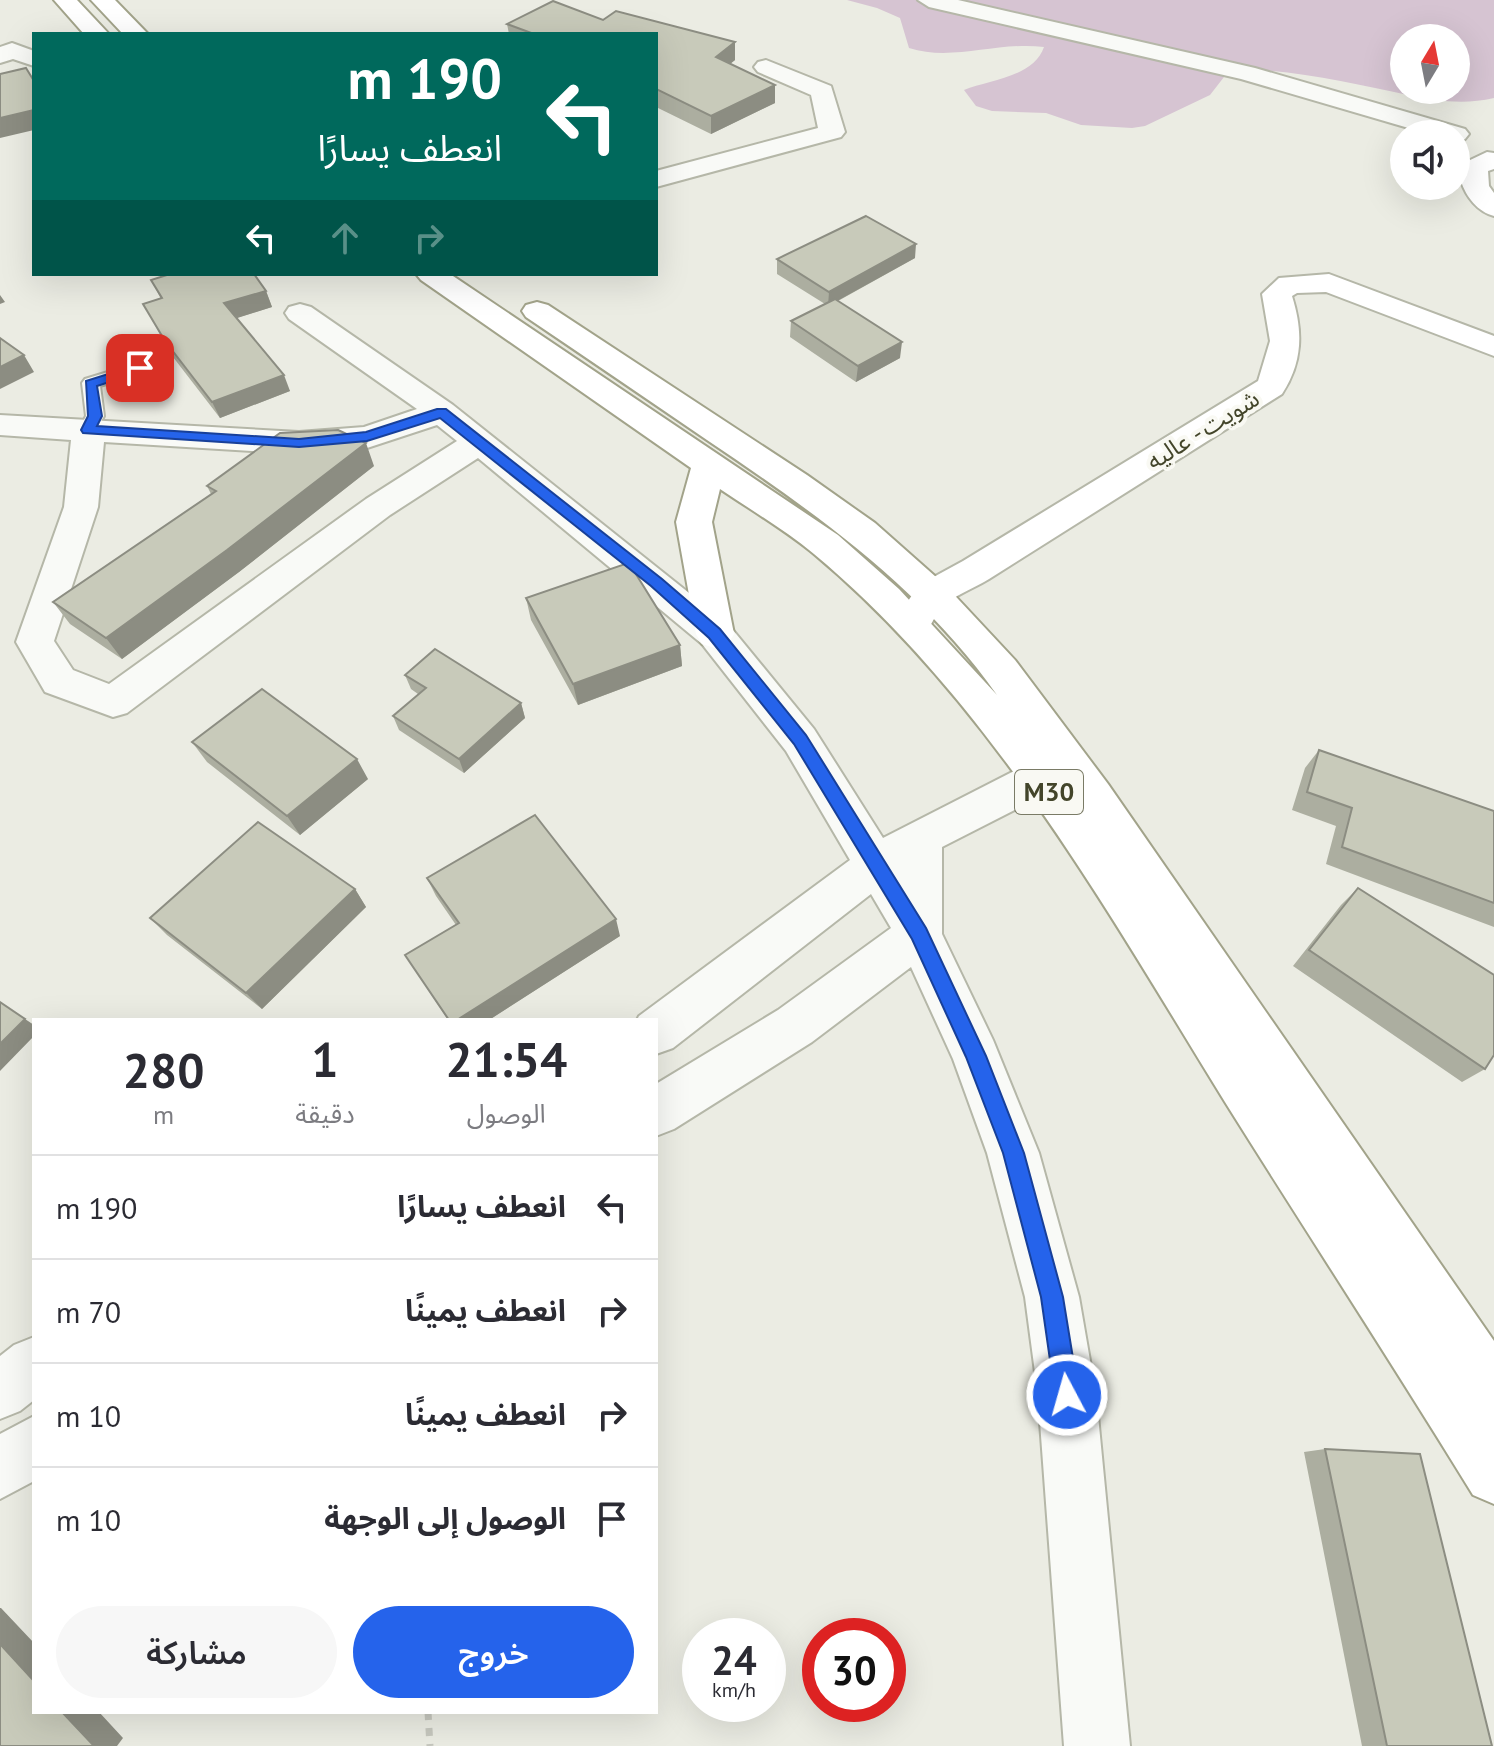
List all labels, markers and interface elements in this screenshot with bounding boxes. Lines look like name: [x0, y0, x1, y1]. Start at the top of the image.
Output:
north arrow: [1390, 24, 1470, 104]
map controls: [1390, 24, 1470, 200]
text: 190 m: [347, 42, 502, 114]
icon: left: [530, 64, 634, 168]
button: sound: [1390, 120, 1470, 200]
text: انعطف يسارًا: [318, 124, 502, 171]
icon: left: [239, 216, 283, 260]
icon: ahead: [323, 216, 367, 260]
icon: right: [407, 216, 451, 260]
pin: [106, 334, 174, 402]
icon: arrive: [118, 346, 162, 390]
street label: شويت - عاليه: [1141, 383, 1265, 476]
road number: M30: [1015, 770, 1083, 814]
text: 1: [311, 1028, 339, 1090]
text: 21:54: [445, 1028, 567, 1090]
text: 280: [123, 1039, 205, 1101]
text: دقيقة: [295, 1097, 355, 1130]
text: الوصول: [467, 1097, 546, 1130]
text: m: [153, 1098, 174, 1131]
icon: left: [590, 1185, 634, 1229]
text: انعطف يسارًا: [397, 1186, 566, 1225]
text: 190 m: [56, 1188, 137, 1227]
icon: right: [590, 1289, 634, 1333]
text: انعطف يمينًا: [405, 1290, 566, 1329]
text: 70 m: [56, 1292, 121, 1331]
position arrow: [1025, 1353, 1109, 1437]
icon: right: [590, 1393, 634, 1437]
text: انعطف يمينًا: [405, 1394, 566, 1433]
text: 10 m: [56, 1396, 121, 1435]
icon: arrive: [590, 1497, 634, 1541]
text: الوصول إلى الوجهة: [324, 1498, 566, 1537]
text: 10 m: [56, 1500, 121, 1539]
button: مشاركة: [56, 1606, 337, 1698]
button: خروج: [353, 1606, 634, 1698]
speed limit sign: 30: [802, 1618, 906, 1722]
text: 24: [711, 1634, 757, 1686]
text: km/h: [712, 1677, 756, 1703]

